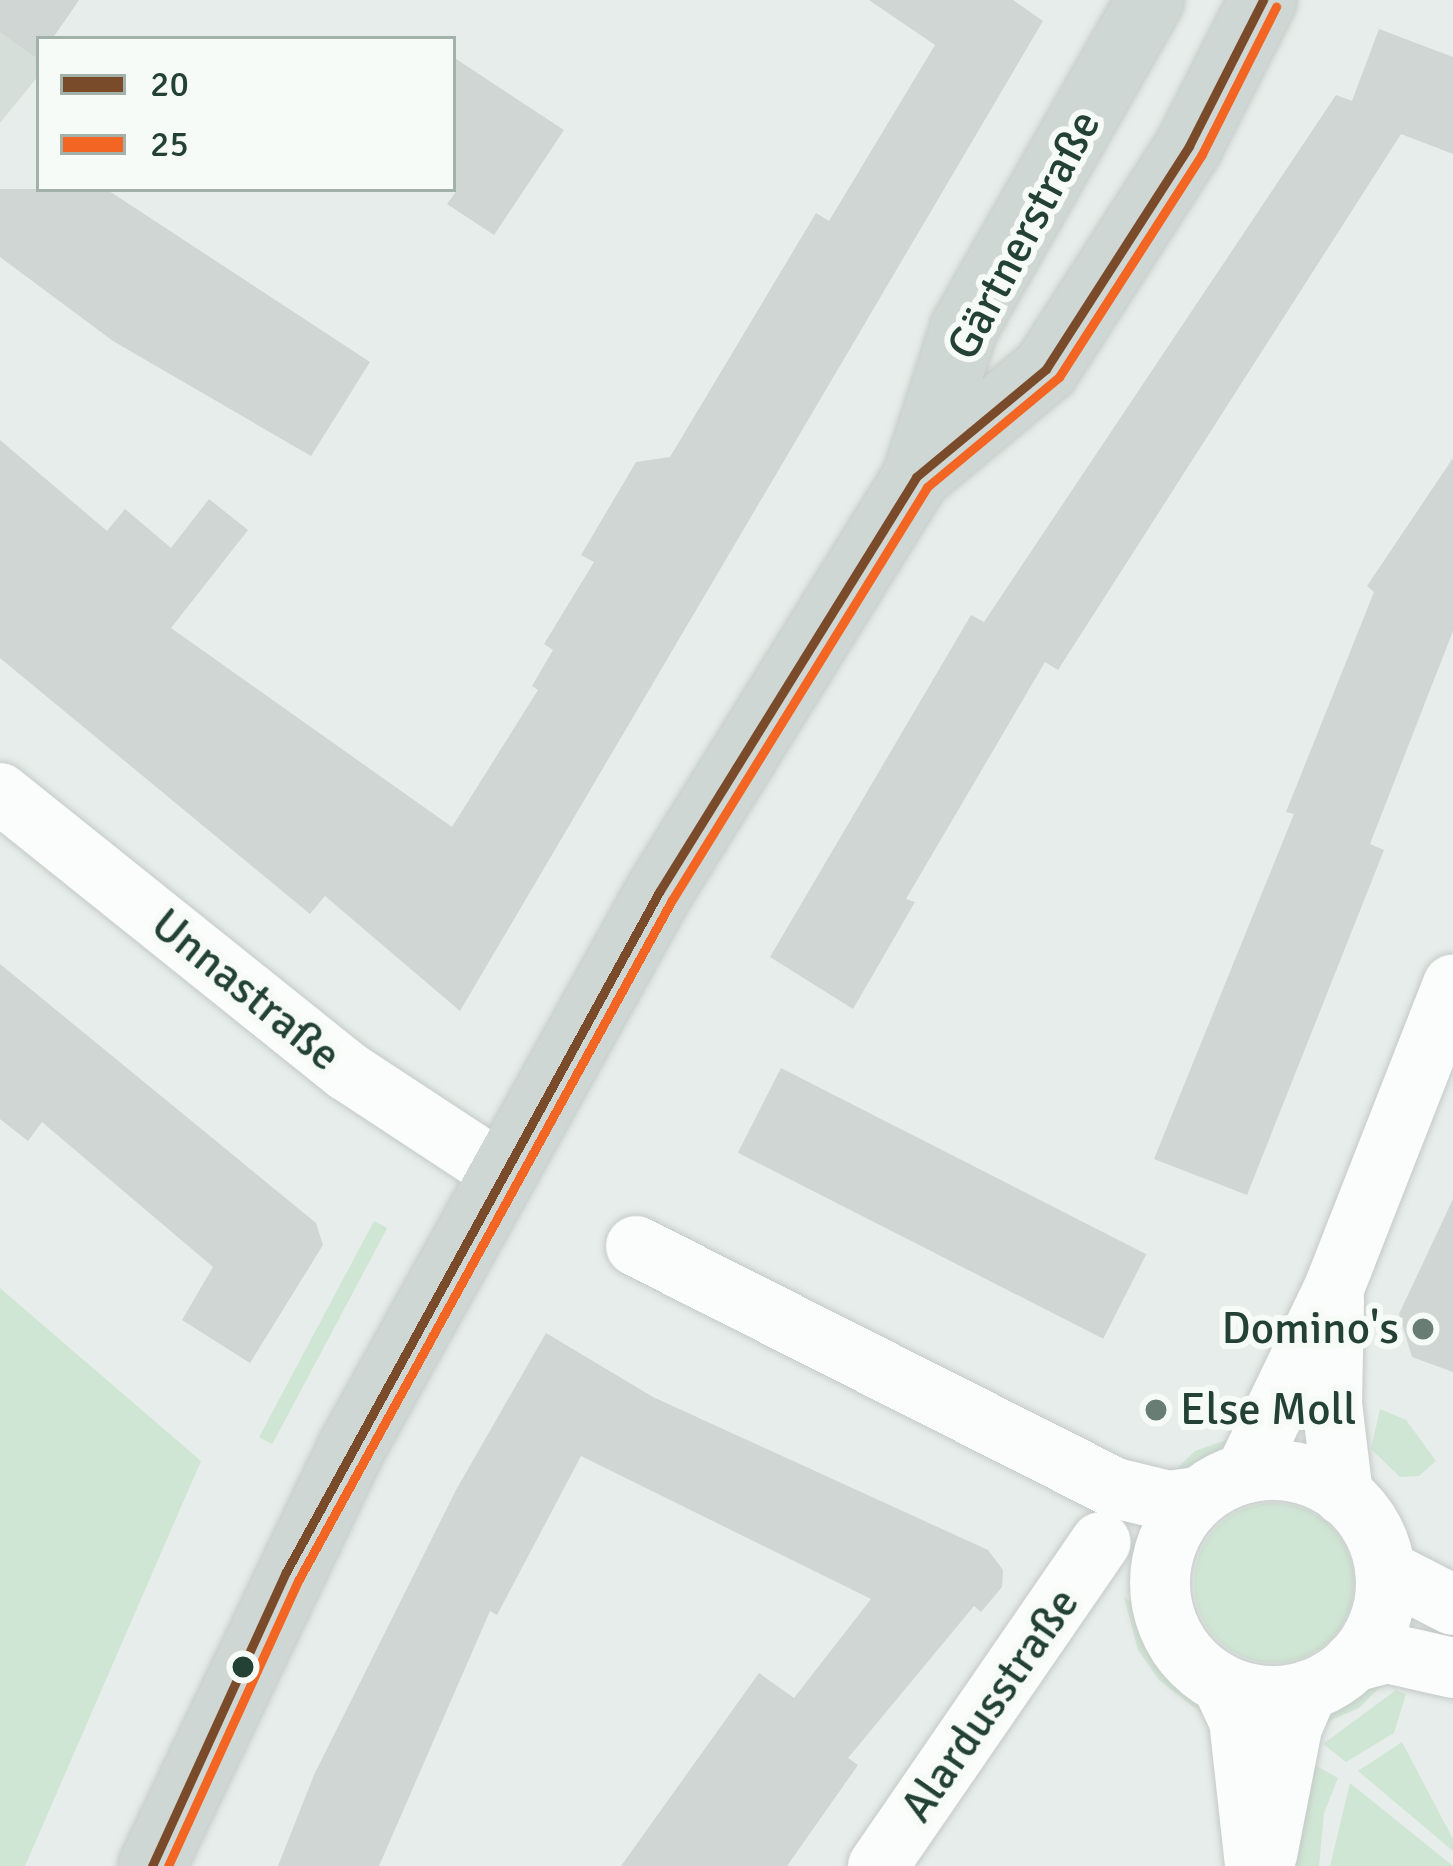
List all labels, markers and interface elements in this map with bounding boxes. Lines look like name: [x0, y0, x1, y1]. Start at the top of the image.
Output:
legend: [36, 36, 456, 192]
text: 20: [150, 62, 189, 107]
street label: Gärtnerstraße: [936, 101, 1112, 369]
text: 25: [150, 122, 189, 167]
street label: Unnastraße: [141, 898, 351, 1082]
place label: Domino's: [1221, 1302, 1399, 1356]
marker: Domino's: [1410, 1316, 1436, 1342]
place label: Else Moll: [1180, 1383, 1356, 1437]
marker: Else Moll: [1143, 1397, 1169, 1423]
street label: Alardusstraße: [890, 1578, 1090, 1832]
unlabelled marker: [232, 1656, 254, 1678]

